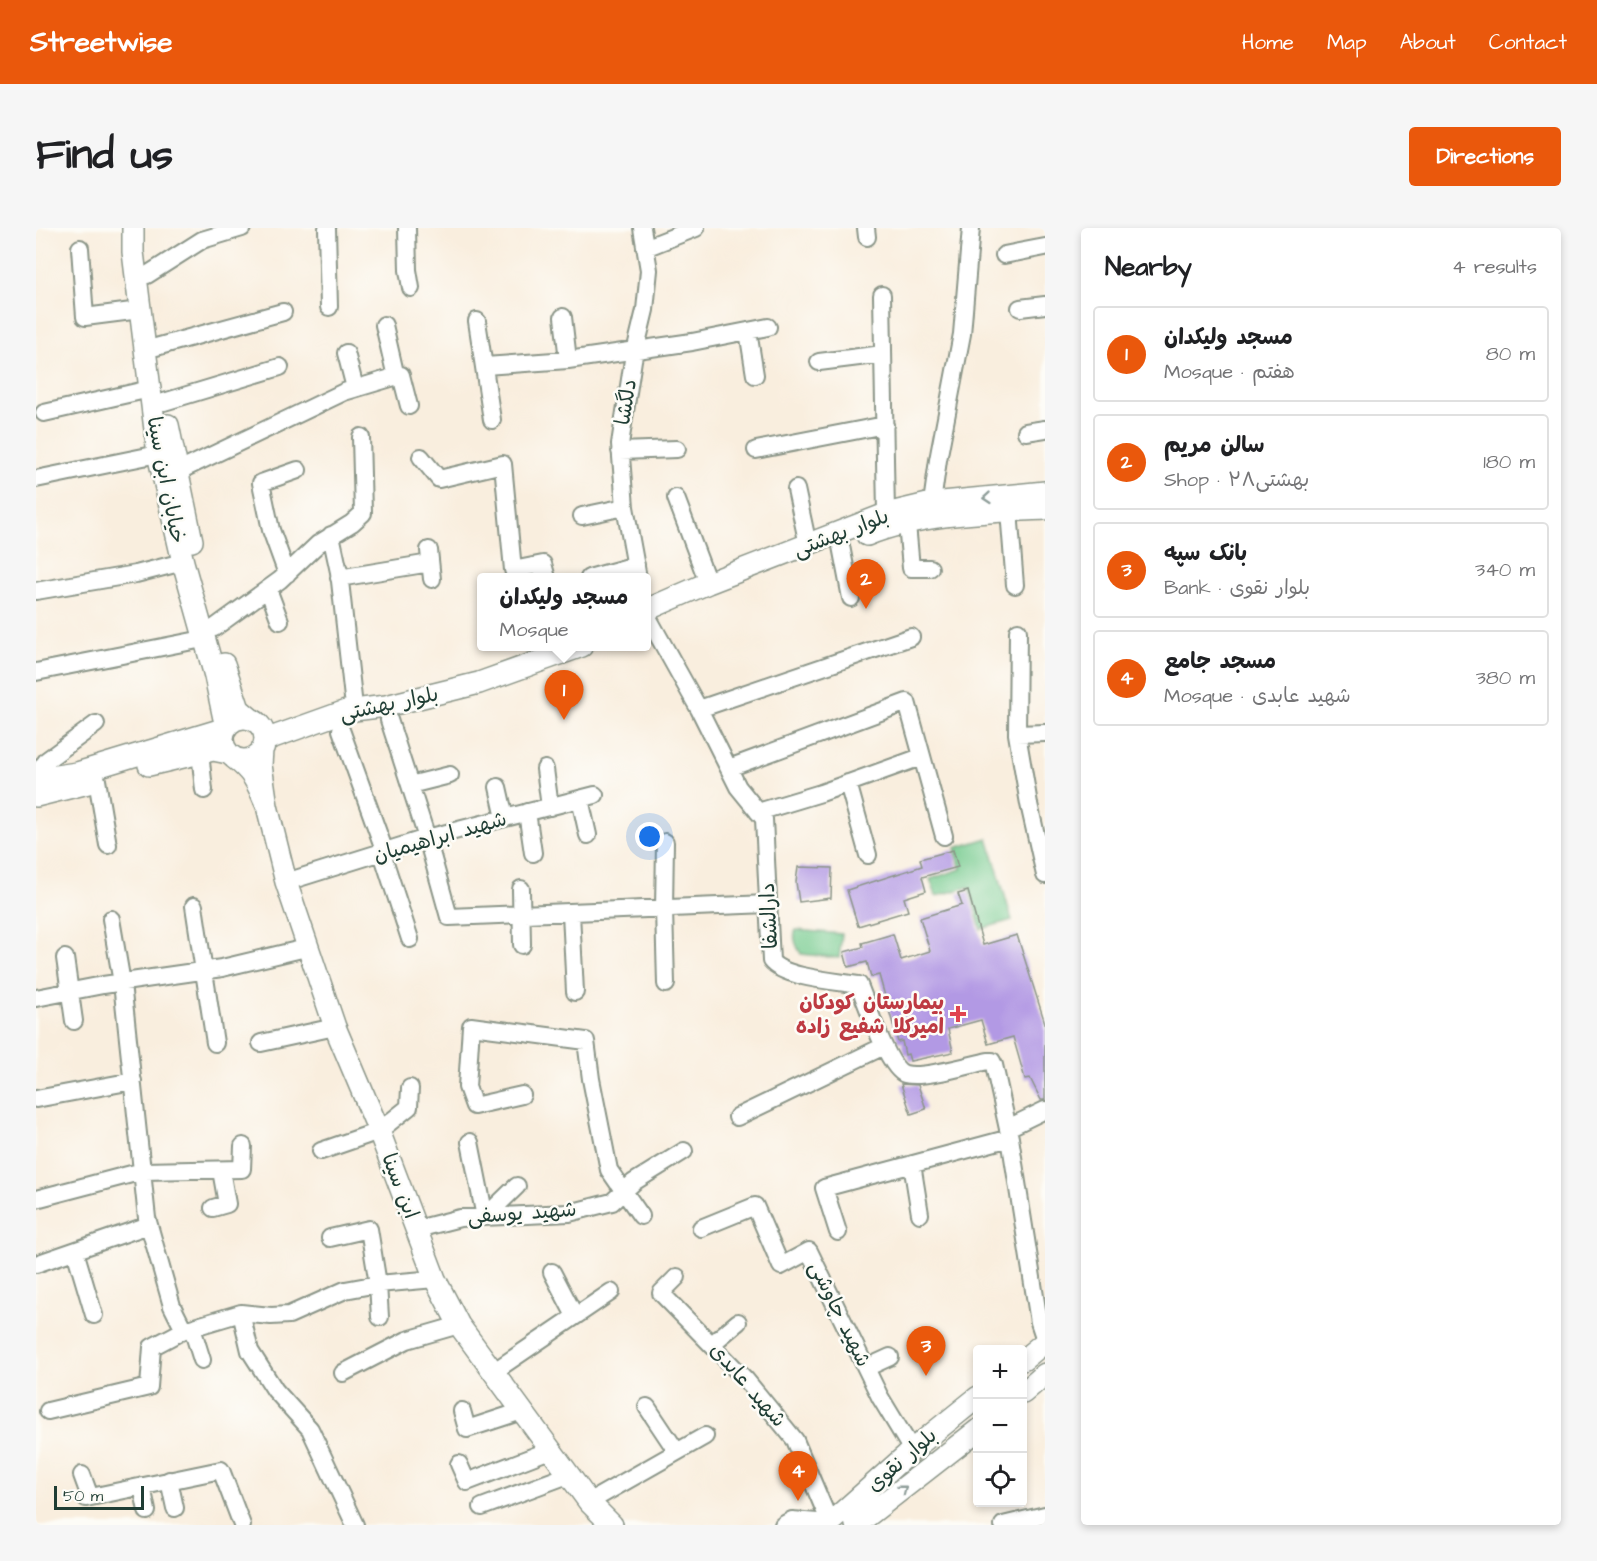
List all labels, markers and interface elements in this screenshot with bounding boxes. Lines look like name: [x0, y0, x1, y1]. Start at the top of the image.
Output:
text: Streetwise: [30, 23, 172, 62]
text: Home: [1242, 28, 1294, 57]
text: Map: [1327, 28, 1367, 57]
text: About: [1400, 28, 1456, 57]
text: Contact: [1489, 28, 1567, 57]
text: Find us: [36, 127, 173, 185]
button: Directions: [1409, 127, 1561, 186]
text: Nearby: [1105, 249, 1192, 285]
text: 4 results: [1452, 253, 1537, 281]
text: مسجد ولیکدان: [1164, 322, 1293, 353]
text: 1: [1125, 340, 1128, 368]
text: 80 m: [1486, 340, 1535, 368]
text: Mosque · هفتم: [1164, 358, 1295, 386]
street label: دلگشا: [608, 377, 644, 427]
street label: خیابان ابن سینا: [139, 414, 193, 546]
text: سالن مریم: [1164, 430, 1265, 461]
text: 2: [1121, 448, 1132, 476]
text: 180 m: [1483, 448, 1535, 476]
text: Shop · بهشتی۲۸: [1164, 466, 1309, 494]
one-way arrow: [982, 491, 991, 504]
street label: بلوار بهشتی: [789, 501, 893, 565]
text: بانک سپه: [1164, 538, 1247, 569]
text: 3: [1121, 556, 1132, 584]
text: 340 m: [1475, 556, 1535, 584]
pin: 2: [846, 560, 886, 609]
popup: [477, 573, 651, 651]
text: Bank · بلوار نقوی: [1164, 574, 1310, 602]
text: مسجد ولیکدان: [500, 582, 628, 613]
text: Mosque: [500, 616, 569, 644]
text: مسجد جامع: [1164, 646, 1276, 677]
text: 4: [1120, 664, 1133, 692]
text: 380 m: [1476, 664, 1535, 692]
pin: 1: [544, 670, 584, 720]
street label: بلوار بهشتی: [337, 679, 441, 729]
text: Mosque · شهید عابدی: [1164, 682, 1351, 710]
street label: شهید ابراهیمیان: [370, 804, 510, 870]
your location: [635, 822, 664, 851]
street label: دارالشفا: [753, 882, 785, 950]
place label: بیمارستان کودکان امیرکلا شفیع زاده: [796, 988, 944, 1041]
marker: بیمارستان کودکان امیرکلا شفیع زاده: [949, 1005, 967, 1023]
street label: ابن سینا: [374, 1149, 426, 1223]
street label: شهید یوسفی: [466, 1195, 578, 1231]
street label: شهید چاوشی: [802, 1256, 878, 1372]
pin: 3: [906, 1326, 946, 1376]
street label: شهید عابدی: [703, 1336, 793, 1434]
map controls: [973, 1345, 1027, 1507]
button: +: [973, 1345, 1027, 1399]
button: −: [973, 1399, 1027, 1453]
street label: بلوار نقوی: [861, 1421, 943, 1499]
pin: 4: [778, 1452, 818, 1501]
button: locate: [973, 1453, 1027, 1507]
scale bar: [54, 1483, 144, 1510]
text: 50 m: [63, 1485, 103, 1507]
one-way arrow: [896, 1486, 907, 1497]

